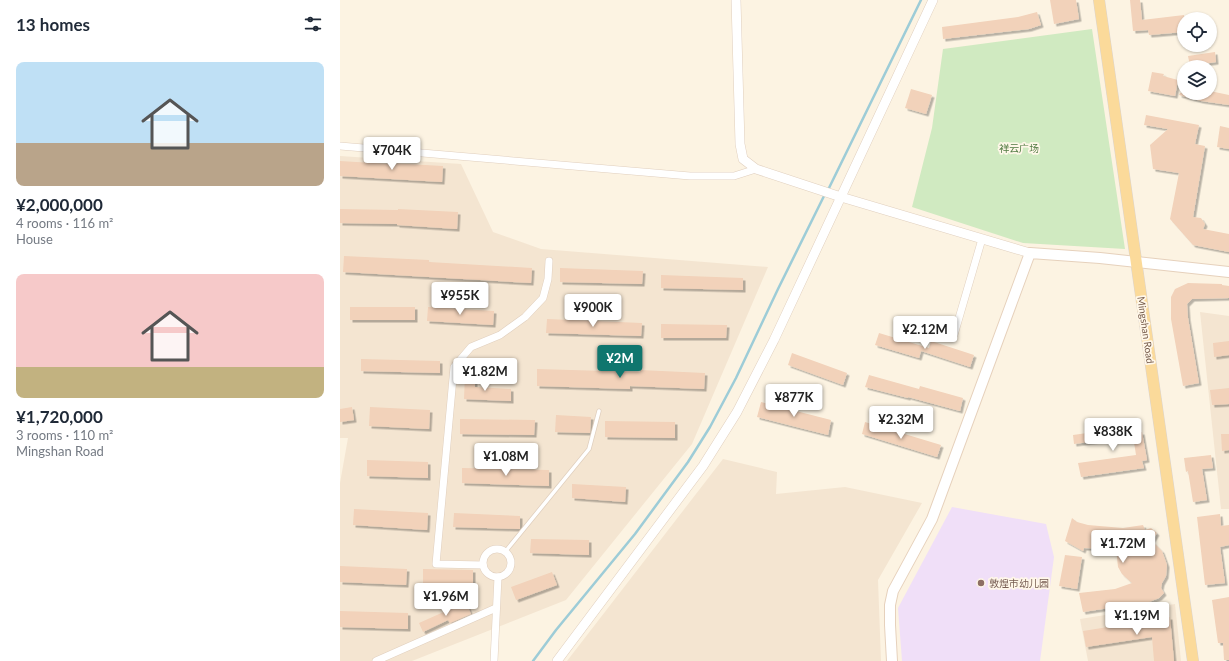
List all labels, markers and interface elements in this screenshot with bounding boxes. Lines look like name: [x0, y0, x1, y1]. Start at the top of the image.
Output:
map controls: [1177, 12, 1217, 100]
button: locate: [1177, 12, 1217, 52]
icon: filters: [302, 13, 324, 35]
text: 13 homes: [16, 14, 90, 35]
button: layers: [1177, 60, 1217, 100]
icon: home: [134, 88, 206, 160]
pin: ¥704K: [364, 137, 420, 171]
text: ¥704K: [372, 142, 412, 158]
park label: 祥云广场: [999, 142, 1039, 154]
text: ¥2,000,000: [16, 194, 103, 215]
text: 4 rooms · 116 m²: [16, 215, 113, 231]
text: House: [16, 231, 53, 247]
pin: ¥955K: [432, 282, 488, 316]
text: ¥955K: [440, 287, 480, 303]
pin: ¥900K: [565, 294, 621, 328]
street label: Mingshan Road: [1135, 296, 1157, 364]
text: ¥900K: [573, 299, 613, 315]
icon: home: [134, 300, 206, 372]
pin: ¥2.12M: [892, 316, 958, 350]
text: ¥2.12M: [902, 321, 948, 337]
pin: ¥2M: [601, 345, 639, 379]
text: ¥2M: [606, 350, 634, 366]
pin: ¥1.82M: [452, 358, 518, 392]
text: ¥1.82M: [462, 363, 508, 379]
pin: ¥877K: [766, 384, 822, 418]
text: ¥877K: [774, 389, 814, 405]
text: ¥1,720,000: [16, 406, 103, 427]
pin: ¥2.32M: [868, 406, 934, 440]
text: ¥2.32M: [878, 411, 924, 427]
pin: ¥838K: [1085, 418, 1141, 452]
text: ¥838K: [1093, 423, 1133, 439]
text: 3 rooms · 110 m²: [16, 427, 113, 443]
text: Mingshan Road: [16, 443, 104, 459]
pin: ¥1.08M: [473, 443, 539, 477]
text: ¥1.08M: [483, 448, 529, 464]
pin: ¥1.72M: [1090, 530, 1156, 564]
text: ¥1.72M: [1100, 535, 1146, 551]
place label: 敦煌市幼儿园: [989, 577, 1049, 589]
marker: 敦煌市幼儿园: [976, 578, 986, 588]
pin: ¥1.96M: [413, 583, 479, 617]
text: ¥1.96M: [423, 588, 469, 604]
pin: ¥1.19M: [1104, 602, 1170, 636]
text: ¥1.19M: [1114, 607, 1160, 623]

